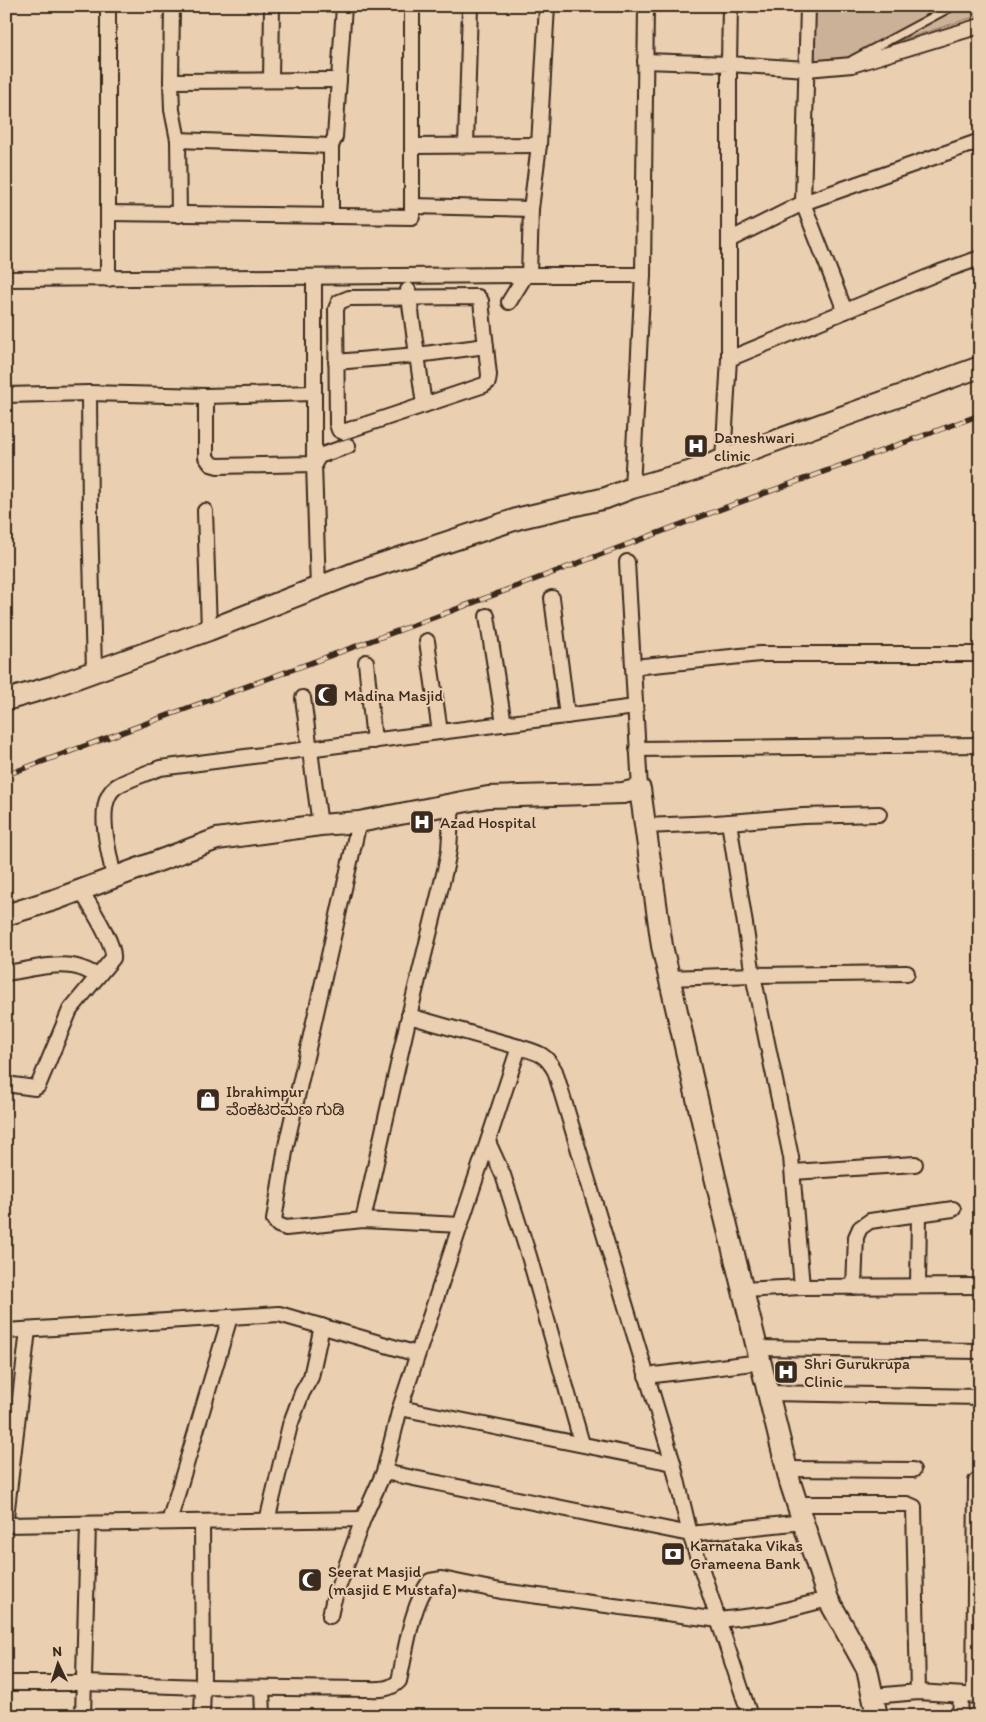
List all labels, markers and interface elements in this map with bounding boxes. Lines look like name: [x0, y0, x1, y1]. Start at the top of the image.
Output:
place label: Daneshwari clinic: [714, 428, 795, 465]
hospital icon: Daneshwari clinic: [683, 433, 709, 459]
mosque icon: Madina Masjid: [313, 682, 339, 708]
place label: Madina Masjid: [344, 686, 443, 705]
hospital icon: Azad Hospital: [409, 809, 435, 835]
place label: Azad Hospital: [440, 813, 536, 832]
place label: Ibrahimpur ವೆಂಕಟರಮಣ ಗುಡಿ: [226, 1082, 345, 1119]
shop icon: Ibrahimpur ವೆಂಕಟರಮಣ ಗುಡಿ: [195, 1087, 221, 1113]
place label: Shri Gurukrupa Clinic: [804, 1354, 910, 1391]
hospital icon: Shri Gurukrupa Clinic: [773, 1359, 799, 1385]
place label: Karnataka Vikas Grameena Bank: [690, 1536, 803, 1573]
bank icon: Karnataka Vikas Grameena Bank: [660, 1541, 686, 1567]
place label: Seerat Masjid (masjid E Mustafa): [328, 1562, 457, 1599]
mosque icon: Seerat Masjid (masjid E Mustafa): [297, 1567, 323, 1593]
north arrow: [32, 1640, 82, 1690]
text: N: [52, 1643, 62, 1660]

